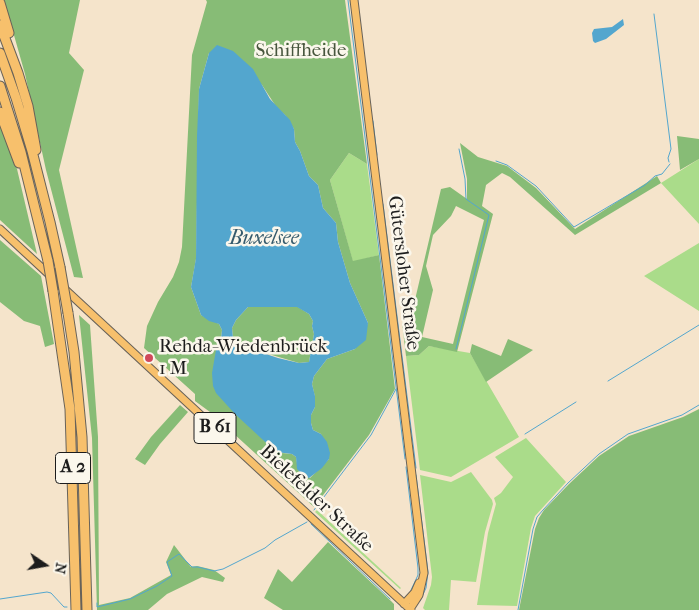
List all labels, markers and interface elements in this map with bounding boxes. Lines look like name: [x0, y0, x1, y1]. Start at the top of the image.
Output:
park label: Schiffheide: [256, 40, 346, 62]
street label: Gütersloher Straße: [382, 195, 424, 351]
water label: Buxelsee: [229, 227, 299, 251]
place label: Rehda-Wiedenbrück 1 M: [159, 336, 327, 380]
marker: Rehda-Wiedenbrück 1 M: [143, 352, 155, 364]
road number: B 61: [194, 412, 236, 443]
street label: Bielefelder Straße: [254, 440, 378, 558]
road number: A 2: [56, 452, 90, 483]
north arrow: [20, 540, 70, 590]
text: N: [51, 561, 70, 575]

